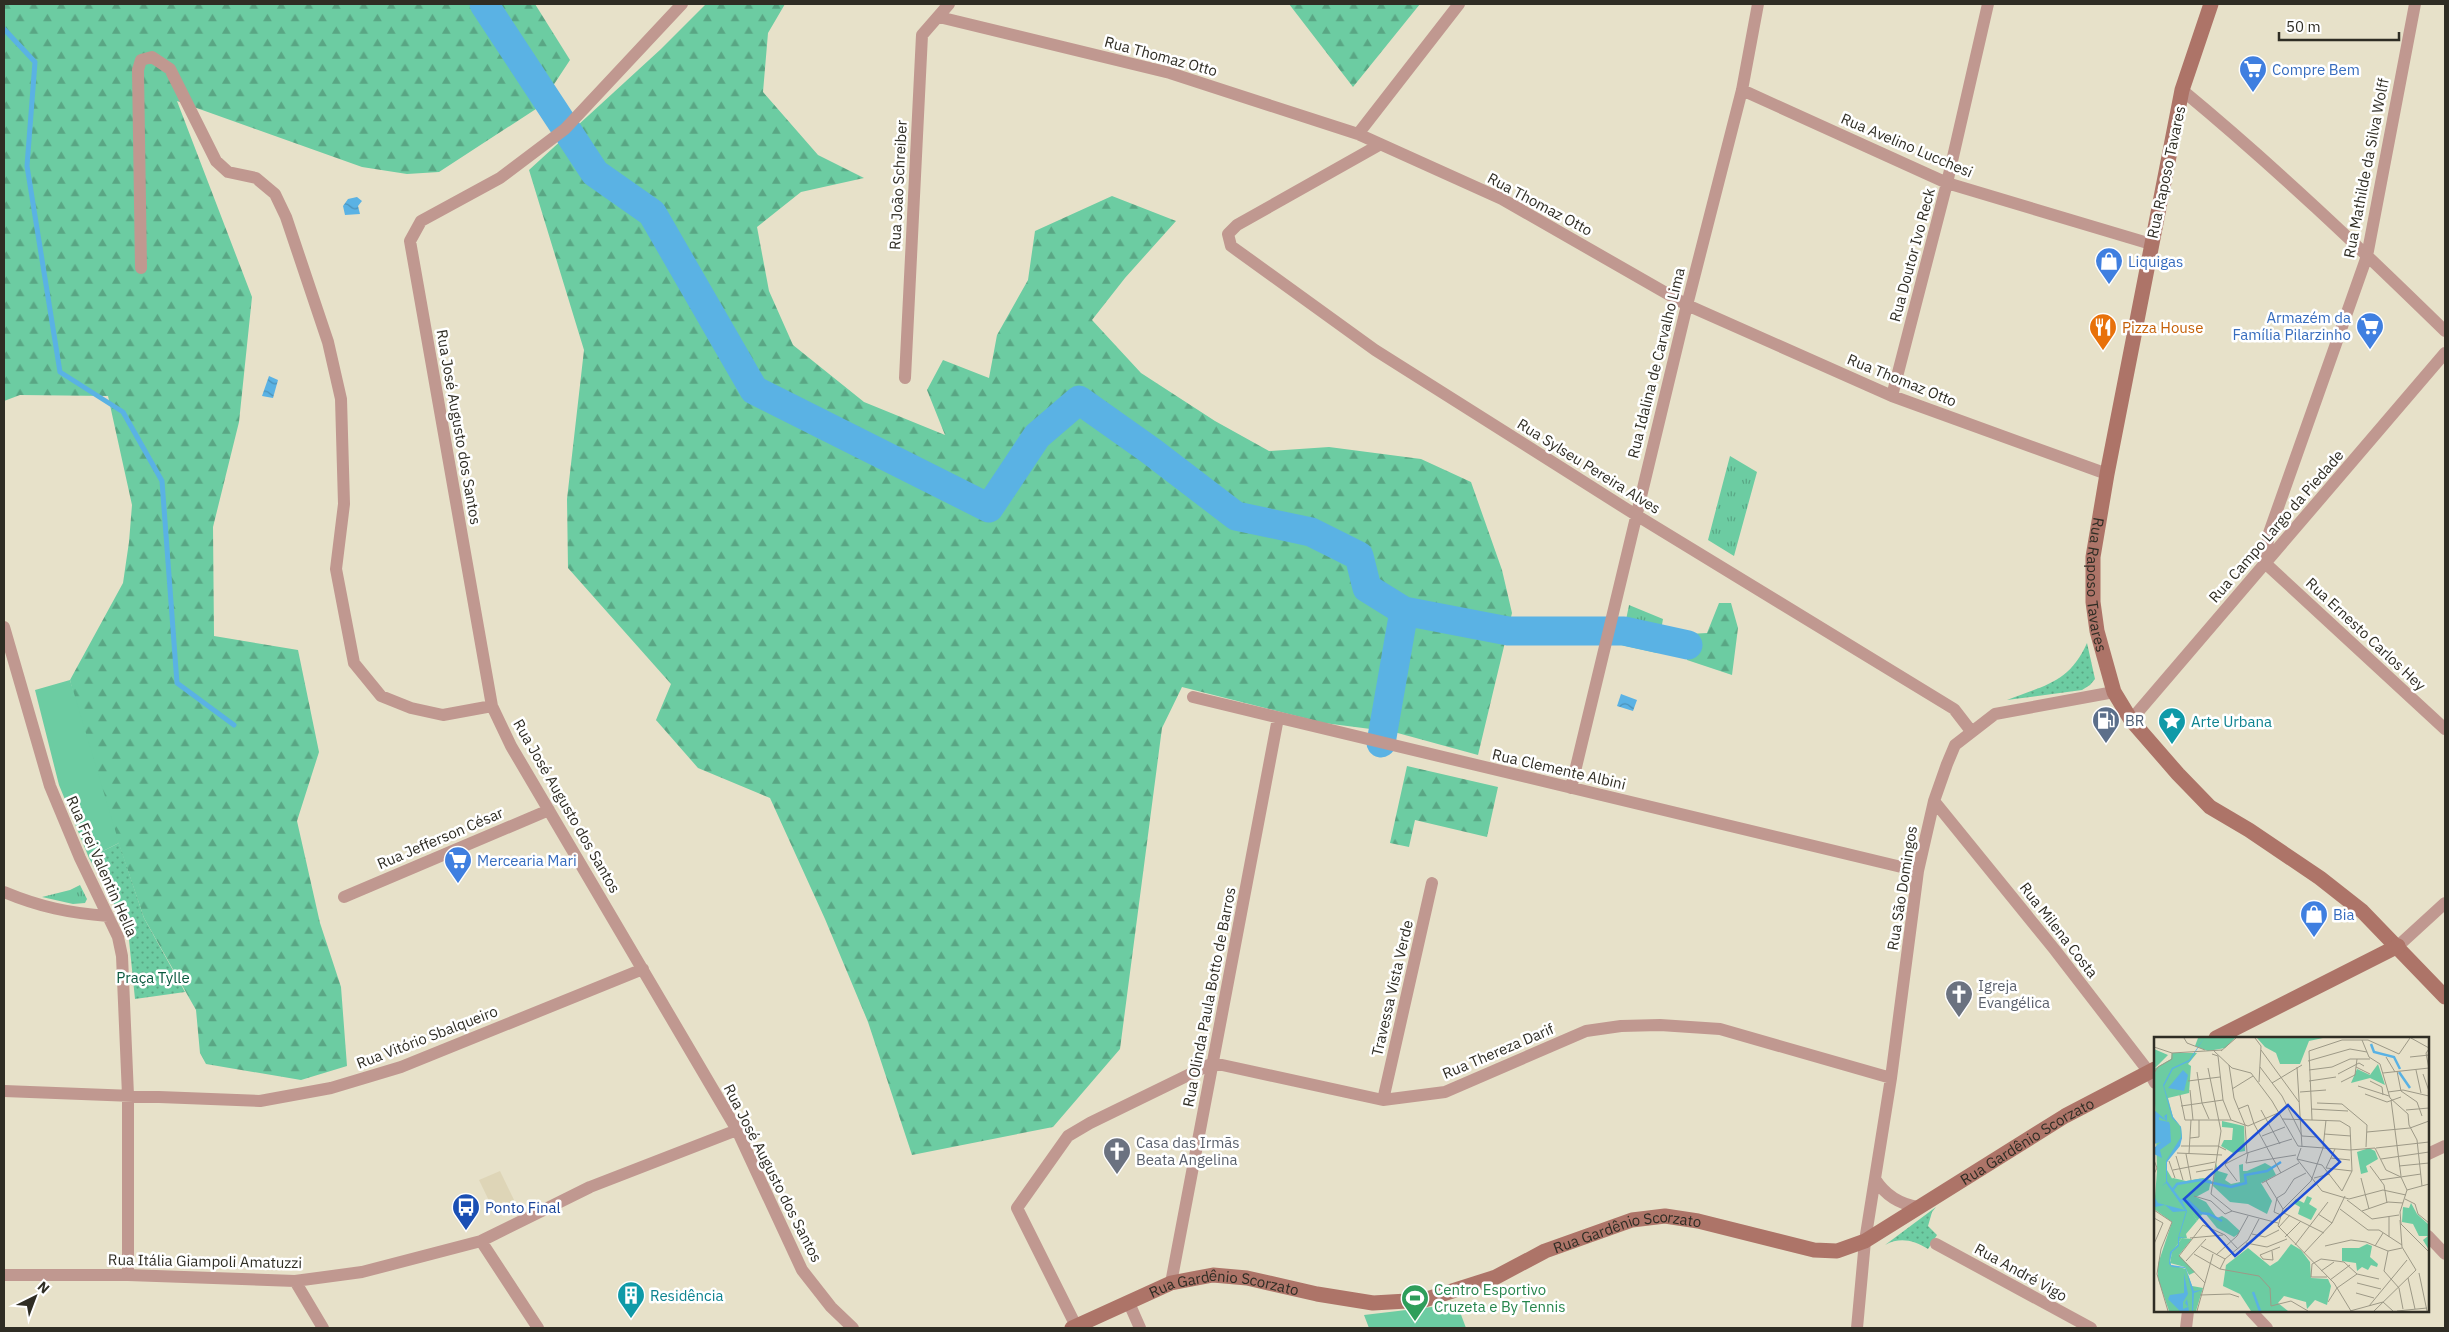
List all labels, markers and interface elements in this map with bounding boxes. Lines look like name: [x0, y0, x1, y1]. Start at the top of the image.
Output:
scale bar: [2279, 10, 2399, 42]
text: 50 m: [2286, 17, 2321, 36]
street label: Rua Thomaz Otto: [1102, 32, 1220, 80]
supermarket icon: Compre Bem: [2238, 54, 2268, 93]
place label: Compre Bem: [2272, 60, 2360, 79]
street label: Rua Mathilde da Silva Wolff: [2339, 76, 2393, 260]
street label: Rua Raposo Tavares: [2143, 104, 2189, 240]
street label: Rua Avelino Lucchesi: [1838, 109, 1976, 181]
street label: Rua João Schreiber: [885, 119, 911, 251]
street label: Rua Thomaz Otto: [1484, 168, 1596, 240]
street label: Rua Doutor Ivo Reck: [1885, 186, 1939, 324]
shop icon: Liquigas: [2094, 246, 2124, 285]
place label: Liquigas: [2128, 252, 2183, 271]
street label: Rua Idalina de Carvalho Lima: [1623, 266, 1689, 460]
place label: Armazém da Família Pilarzinho: [2232, 308, 2351, 344]
supermarket icon: Armazém da Família Pilarzinho: [2355, 311, 2385, 350]
restaurant icon: Pizza House: [2088, 312, 2118, 351]
place label: Pizza House: [2122, 318, 2203, 337]
street label: Rua José Augusto dos Santos: [432, 328, 486, 526]
street label: Rua Thomaz Otto: [1845, 349, 1959, 411]
street label: Rua Sylseu Pereira Alves: [1514, 414, 1664, 518]
street label: Rua Campo Largo da Piedade: [2204, 446, 2348, 606]
street label: Rua Raposo Tavares: [2083, 516, 2112, 654]
street label: Rua Ernesto Carlos Hey: [2302, 573, 2430, 695]
fuel station icon: BR: [2091, 705, 2121, 744]
place icon: Arte Urbana: [2157, 706, 2187, 745]
place label: BR: [2125, 711, 2144, 730]
place label: Arte Urbana: [2191, 712, 2272, 731]
street label: Rua José Augusto dos Santos: [509, 716, 625, 896]
street label: Rua Clemente Albini: [1490, 744, 1628, 794]
street label: Rua Frei Valentin Hella: [62, 793, 142, 939]
street label: Rua Jefferson César: [374, 803, 506, 873]
street label: Rua São Domingos: [1883, 824, 1921, 952]
supermarket icon: Mercearia Mari: [443, 845, 473, 884]
place label: Mercearia Mari: [477, 851, 577, 870]
street label: Rua Milena Costa: [2016, 878, 2102, 982]
street label: Rua Olinda Paula Botto de Barros: [1178, 886, 1240, 1108]
shop icon: Bia: [2299, 899, 2329, 938]
place label: Bia: [2333, 905, 2355, 924]
street label: Travessa Vista Verde: [1367, 918, 1417, 1058]
park label: Praça Tylle: [116, 968, 190, 987]
place label: Igreja Evangélica: [1978, 976, 2050, 1012]
church icon: Igreja Evangélica: [1944, 979, 1974, 1018]
street label: Rua Vitório Sbalqueiro: [354, 1001, 500, 1073]
street label: Rua Thereza Darif: [1439, 1019, 1557, 1083]
inset map: [2154, 1037, 2429, 1312]
street label: Rua José Augusto dos Santos: [720, 1081, 826, 1265]
street label: Rua Gardênio Scorzato: [1956, 1093, 2097, 1189]
place label: Casa das Irmãs Beata Angelina: [1136, 1133, 1240, 1169]
church icon: Casa das Irmãs Beata Angelina: [1102, 1136, 1132, 1175]
bus stop icon: Ponto Final: [451, 1192, 481, 1231]
place label: Ponto Final: [485, 1198, 561, 1217]
street label: Rua Gardênio Scorzato: [1550, 1206, 1703, 1257]
street label: Rua André Vigo: [1971, 1239, 2071, 1305]
street label: Rua Itália Giampoli Amatuzzi: [108, 1250, 302, 1272]
street label: Rua Gardênio Scorzato: [1146, 1265, 1301, 1301]
north arrow: [10, 1272, 60, 1322]
text: N: [34, 1277, 53, 1297]
building icon: Residência: [616, 1280, 646, 1319]
place label: Centro Esportivo Cruzeta e By Tennis: [1434, 1280, 1566, 1316]
sports icon: Centro Esportivo Cruzeta e By Tennis: [1400, 1283, 1430, 1322]
place label: Residência: [650, 1286, 723, 1305]

